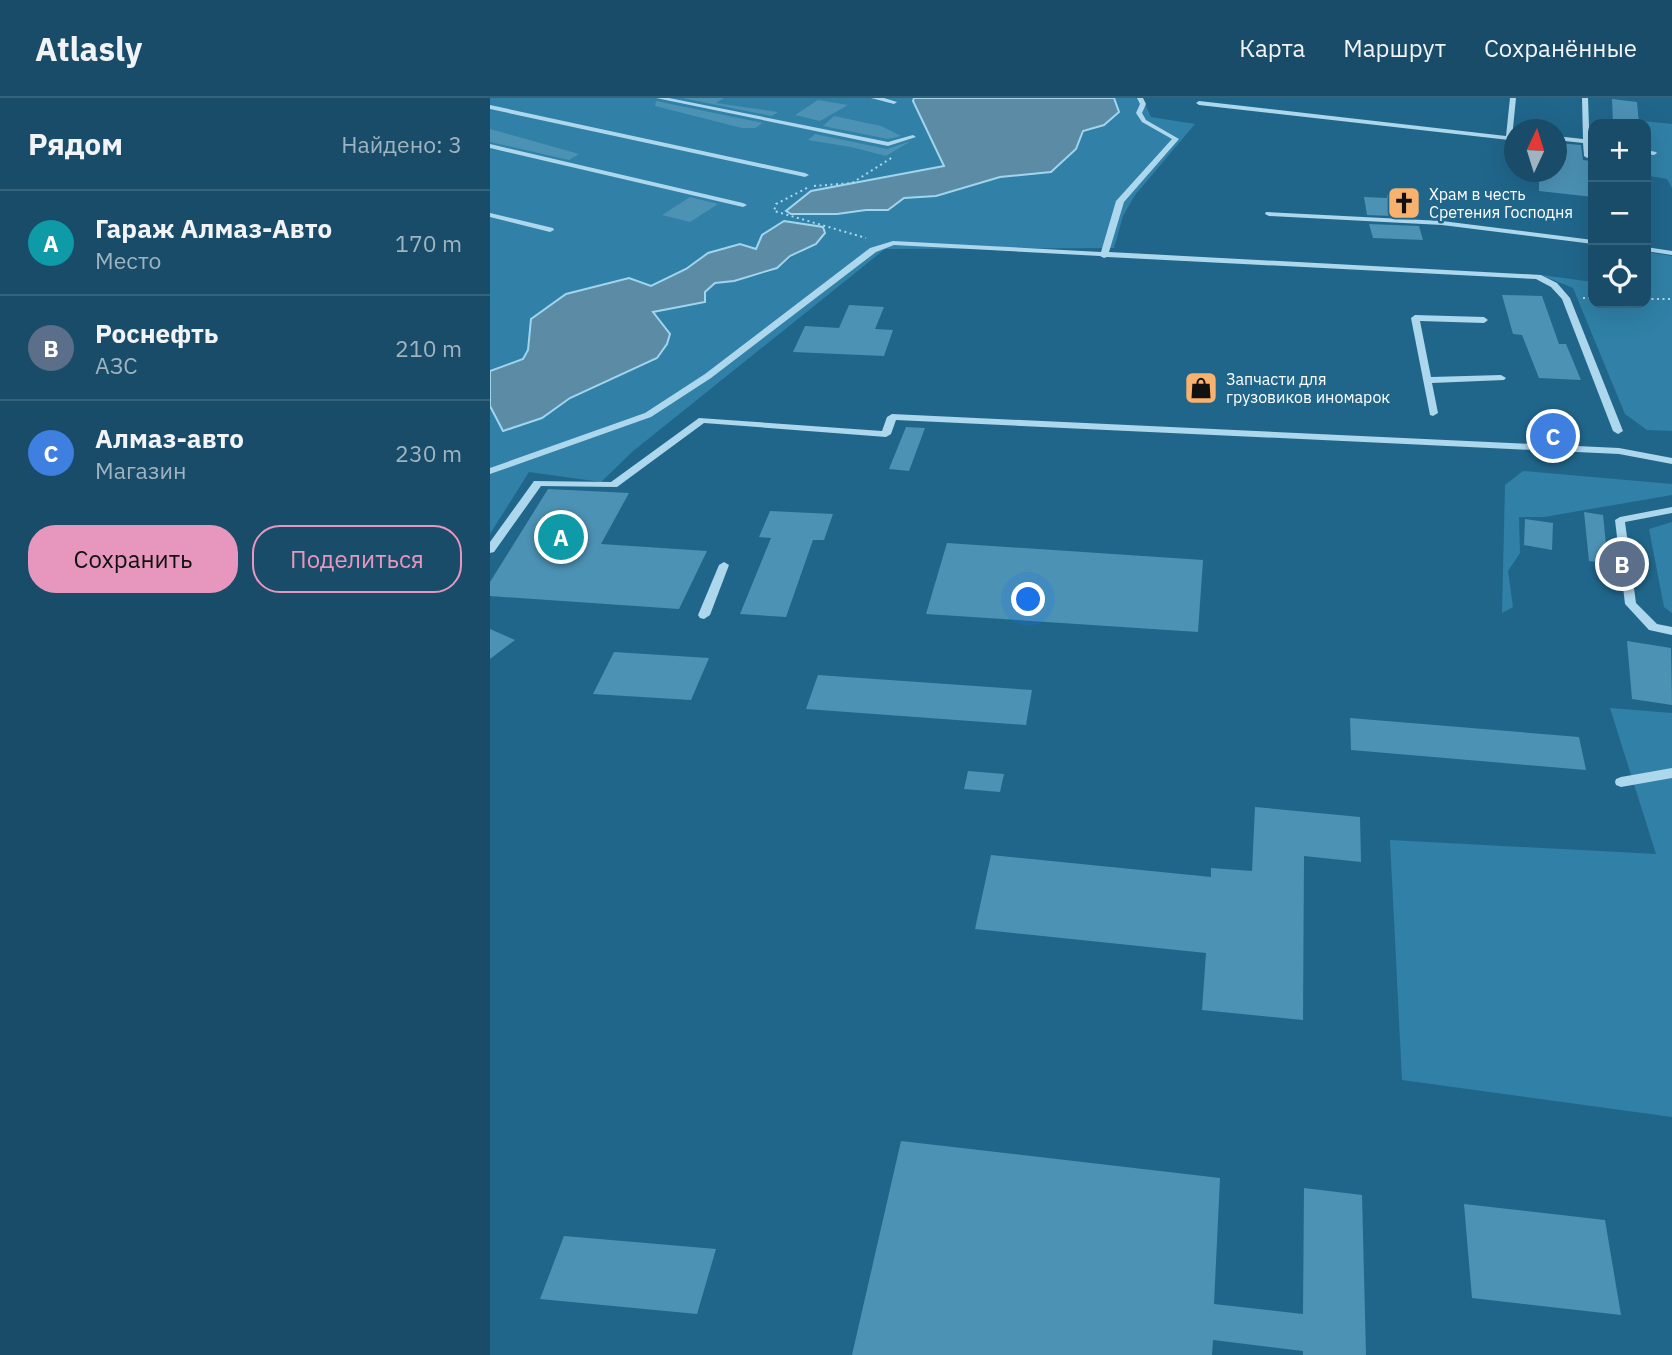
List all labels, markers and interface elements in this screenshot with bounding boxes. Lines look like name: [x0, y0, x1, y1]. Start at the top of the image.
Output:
text: Atlasly: [35, 27, 142, 70]
text: Карта: [1239, 32, 1305, 64]
text: Маршрут: [1343, 32, 1446, 64]
text: Сохранённые: [1484, 32, 1637, 64]
north arrow: [1504, 119, 1567, 182]
map controls: [1588, 119, 1651, 308]
button: +: [1588, 119, 1651, 182]
text: Рядом: [28, 124, 123, 163]
text: Найдено: 3: [341, 129, 462, 159]
button: −: [1588, 182, 1651, 245]
church icon: Храм в честь Сретения Господня: [1385, 184, 1423, 222]
place label: Храм в честь Сретения Господня: [1429, 184, 1573, 222]
text: Гараж Алмаз-Авто: [95, 211, 332, 245]
text: A: [43, 228, 59, 258]
text: 170 m: [395, 228, 462, 258]
text: Место: [95, 245, 161, 275]
button: locate: [1588, 245, 1651, 308]
text: Роснефть: [95, 316, 218, 350]
text: B: [43, 333, 59, 363]
text: 210 m: [395, 333, 462, 363]
text: АЗС: [95, 350, 138, 380]
shop icon: Запчасти для грузовиков иномарок: [1182, 369, 1220, 407]
place label: Запчасти для грузовиков иномарок: [1226, 369, 1390, 407]
pin: C: [1530, 410, 1576, 462]
text: Алмаз-авто: [95, 421, 244, 455]
text: C: [44, 438, 58, 468]
text: 230 m: [395, 438, 462, 468]
text: Магазин: [95, 455, 186, 485]
pin: A: [538, 511, 584, 563]
button: Сохранить: [28, 525, 238, 593]
button: Поделиться: [252, 525, 462, 593]
pin: B: [1599, 538, 1645, 590]
your location: [1011, 582, 1045, 616]

